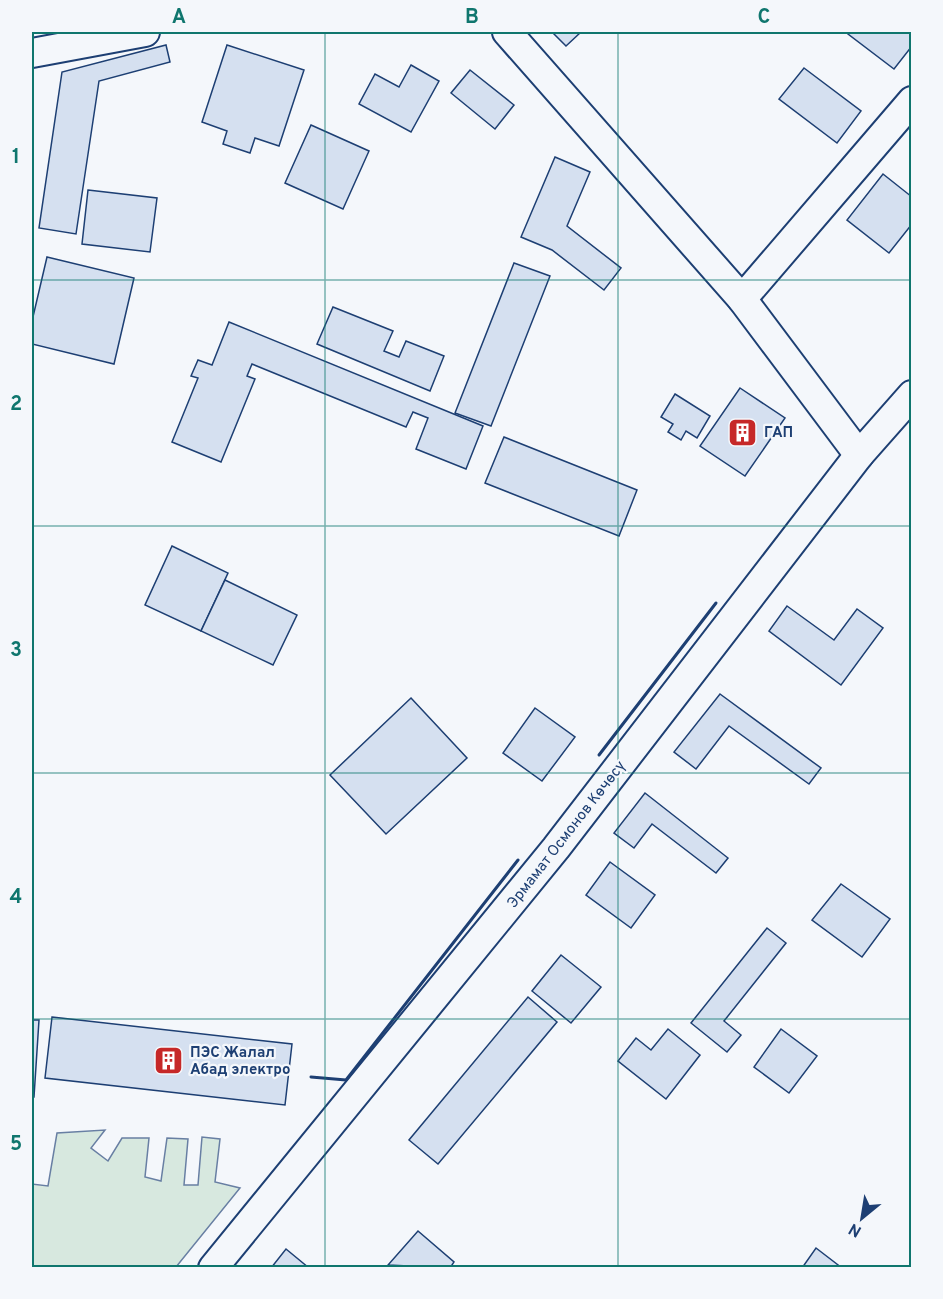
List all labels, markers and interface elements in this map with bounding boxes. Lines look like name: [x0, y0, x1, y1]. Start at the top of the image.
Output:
text: A: [172, 5, 186, 31]
text: B: [465, 5, 479, 31]
text: C: [758, 5, 770, 31]
text: 1: [12, 145, 20, 171]
text: 2: [10, 392, 22, 418]
building icon: ГАП: [727, 416, 759, 448]
place label: ГАП: [764, 424, 793, 443]
text: 3: [10, 638, 22, 664]
street label: Эрмамат Осмонов Көчөсү: [504, 757, 631, 912]
text: 4: [10, 885, 22, 911]
place label: ПЭС Жалал Абад электро: [190, 1044, 290, 1080]
building icon: ПЭС Жалал Абад электро: [153, 1045, 185, 1077]
text: 5: [10, 1132, 22, 1158]
north arrow: [832, 1188, 892, 1248]
text: N: [846, 1218, 865, 1241]

